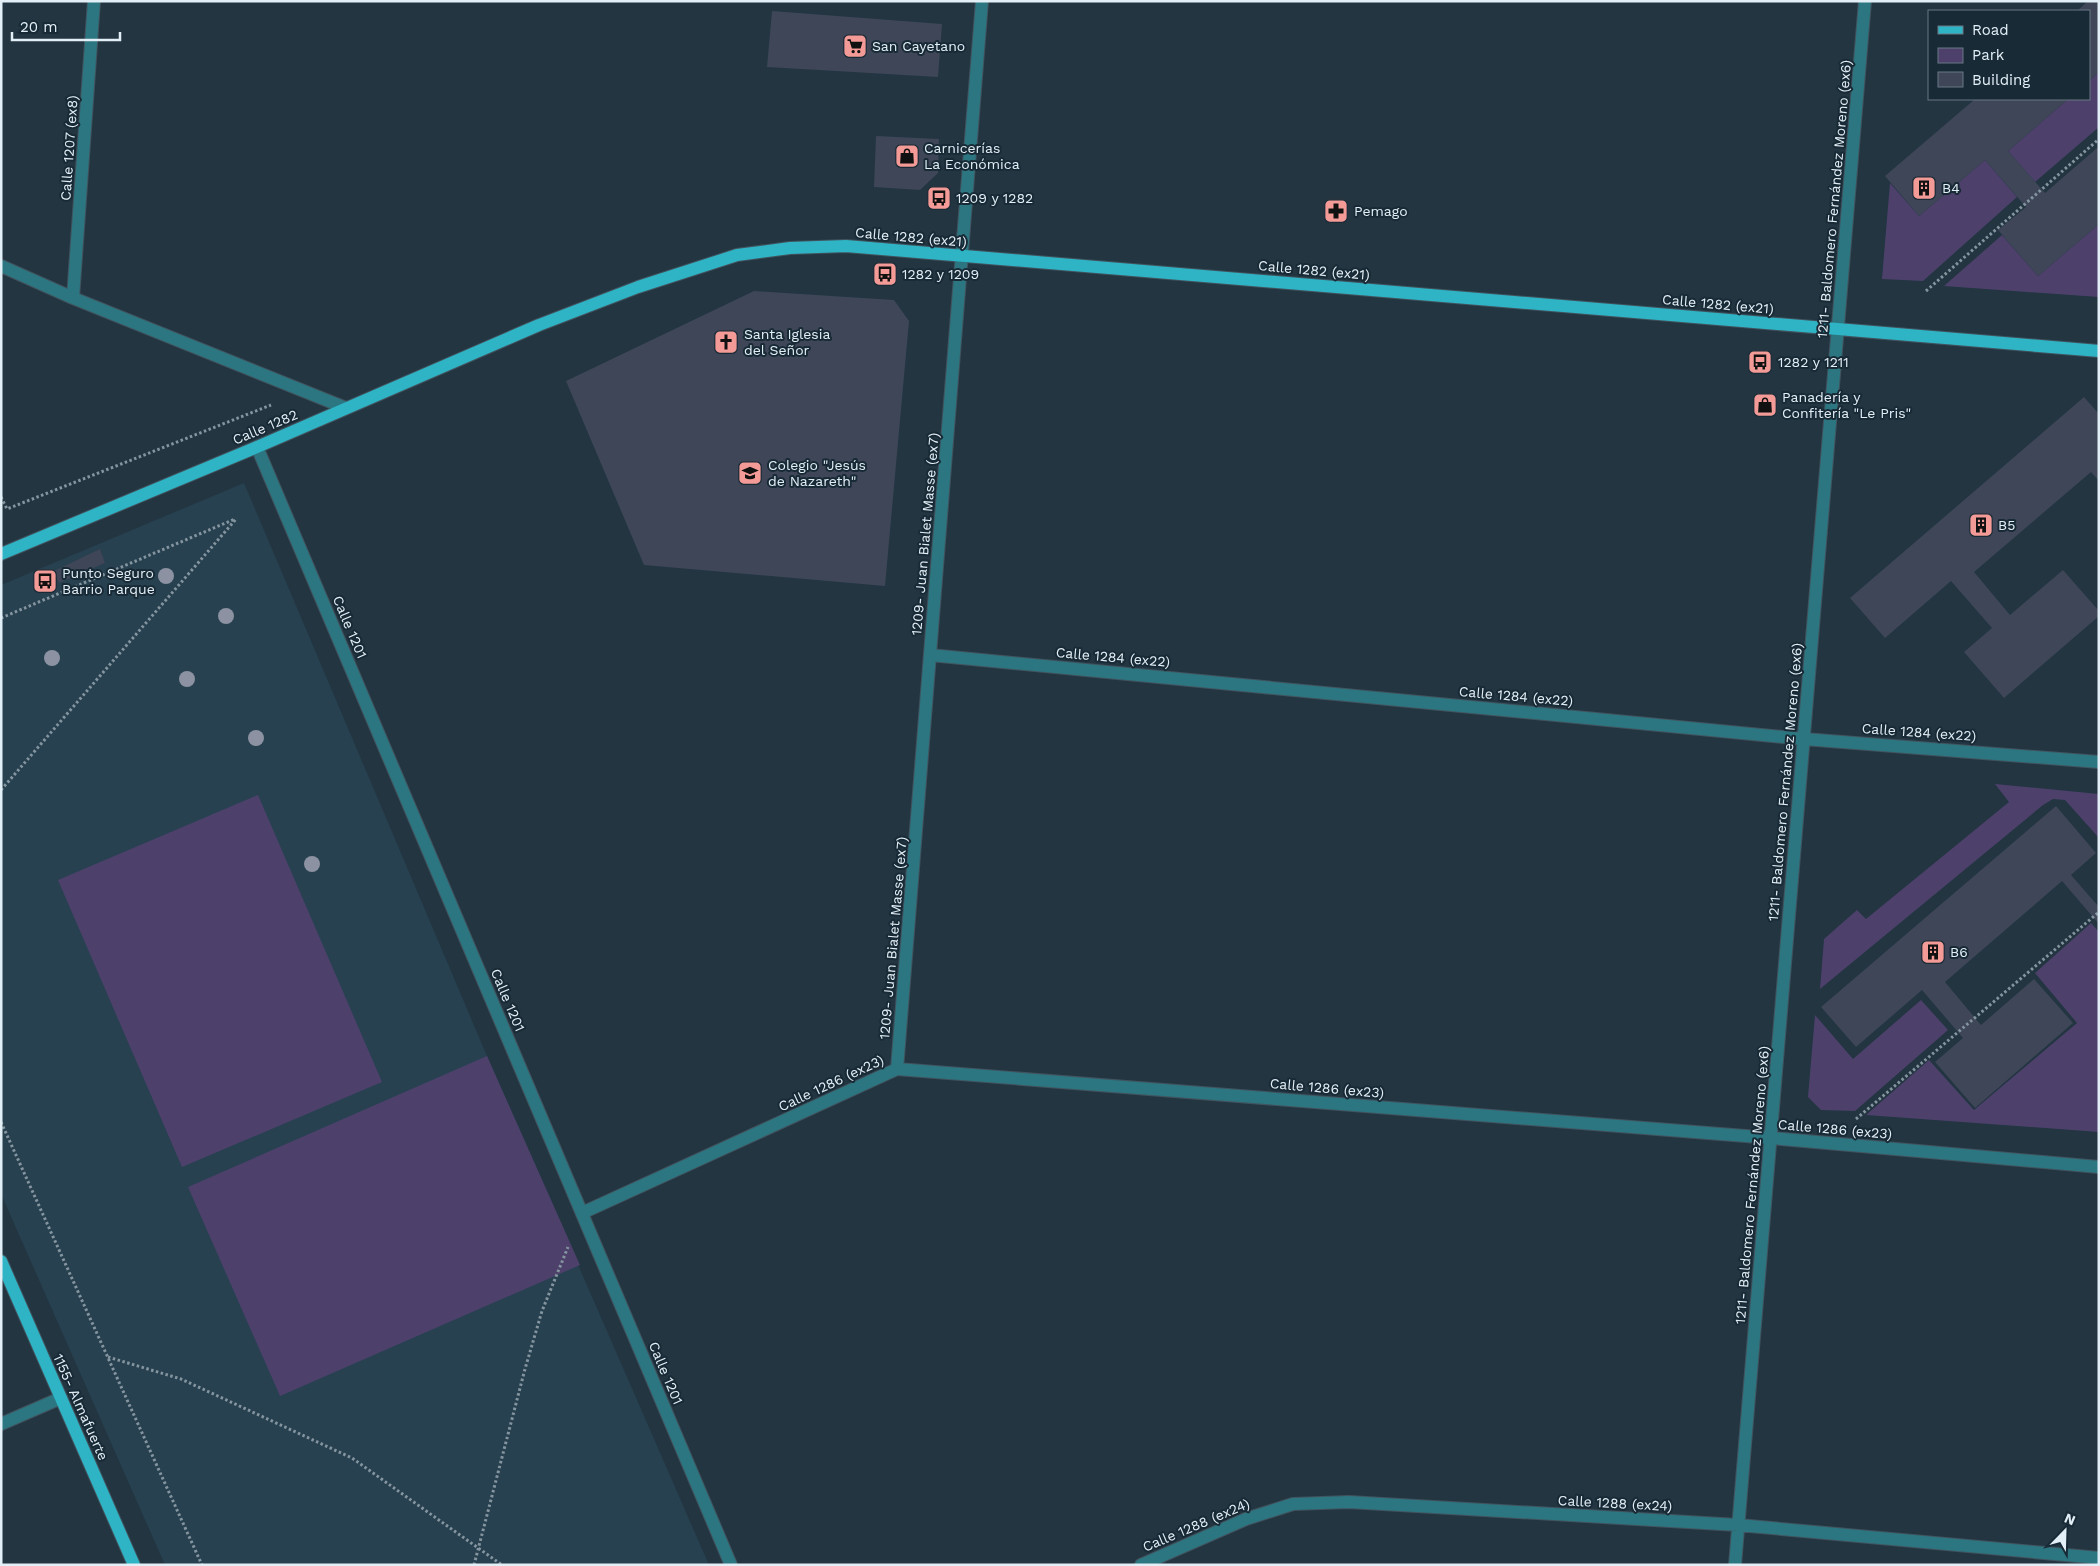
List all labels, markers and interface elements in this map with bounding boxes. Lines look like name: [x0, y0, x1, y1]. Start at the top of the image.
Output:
scale bar: [12, 10, 120, 42]
legend: [1928, 10, 2090, 100]
text: 20 m: [20, 18, 58, 36]
text: Road: [1972, 21, 2009, 39]
supermarket icon: San Cayetano: [842, 33, 868, 59]
place label: San Cayetano: [872, 38, 965, 54]
text: Park: [1972, 46, 2005, 64]
street label: 1211- Baldomero Fernández Moreno (ex6): [1814, 59, 1854, 339]
text: Building: [1972, 71, 2030, 89]
street label: Calle 1207 (ex8): [57, 95, 81, 201]
place label: Carnicerías La Económica: [924, 140, 1020, 172]
shop icon: Carnicerías La Económica: [894, 143, 920, 169]
building icon: B4: [1911, 175, 1937, 201]
place label: B4: [1942, 180, 1960, 196]
bus stop icon: 1209 y 1282: [926, 185, 952, 211]
place label: 1209 y 1282: [956, 190, 1033, 206]
pharmacy icon: Pemago: [1323, 198, 1349, 224]
place label: Pemago: [1354, 203, 1408, 219]
street label: Calle 1282 (ex21): [855, 224, 967, 250]
street label: Calle 1282 (ex21): [1258, 257, 1370, 283]
bus stop icon: 1282 y 1209: [872, 261, 898, 287]
place label: 1282 y 1209: [902, 266, 979, 282]
street label: Calle 1282 (ex21): [1662, 291, 1774, 317]
place label: Santa Iglesia del Señor: [744, 326, 830, 358]
church icon: Santa Iglesia del Señor: [713, 329, 739, 355]
bus stop icon: 1282 y 1211: [1747, 349, 1773, 375]
place label: 1282 y 1211: [1778, 354, 1849, 370]
place label: Panadería y Confitería "Le Pris": [1782, 389, 1911, 421]
shop icon: Panadería y Confitería "Le Pris": [1752, 392, 1778, 418]
street label: Calle 1282: [230, 406, 300, 448]
street label: 1209- Juan Bialet Masse (ex7): [908, 432, 942, 636]
place label: Colegio "Jesús de Nazareth": [768, 457, 866, 489]
school or university icon: Colegio "Jesús de Nazareth": [737, 460, 763, 486]
building icon: B5: [1968, 512, 1994, 538]
place label: B5: [1998, 517, 2015, 533]
place label: Punto Seguro Barrio Parque: [62, 565, 155, 597]
bus stop icon: Punto Seguro Barrio Parque: [32, 568, 58, 594]
street label: Calle 1201: [330, 593, 370, 661]
street label: 1211- Baldomero Fernández Moreno (ex6): [1765, 642, 1805, 922]
street label: Calle 1284 (ex22): [1055, 644, 1171, 670]
street label: Calle 1284 (ex22): [1458, 683, 1574, 709]
street label: Calle 1284 (ex22): [1861, 720, 1977, 744]
street label: 1209- Juan Bialet Masse (ex7): [876, 836, 910, 1040]
building icon: B6: [1920, 939, 1946, 965]
place label: B6: [1950, 944, 1968, 960]
street label: Calle 1201: [488, 966, 528, 1034]
street label: 1211- Baldomero Fernández Moreno (ex6): [1732, 1045, 1772, 1325]
street label: Calle 1286 (ex23): [776, 1052, 886, 1114]
street label: Calle 1286 (ex23): [1269, 1075, 1385, 1101]
street label: Calle 1286 (ex23): [1777, 1116, 1893, 1142]
street label: Calle 1201: [646, 1339, 686, 1407]
street label: 1155- Almafuerte: [50, 1351, 112, 1463]
street label: Calle 1288 (ex24): [1557, 1492, 1673, 1514]
street label: Calle 1288 (ex24): [1140, 1495, 1252, 1555]
north arrow: [2040, 1506, 2090, 1556]
text: N: [2062, 1510, 2078, 1528]

